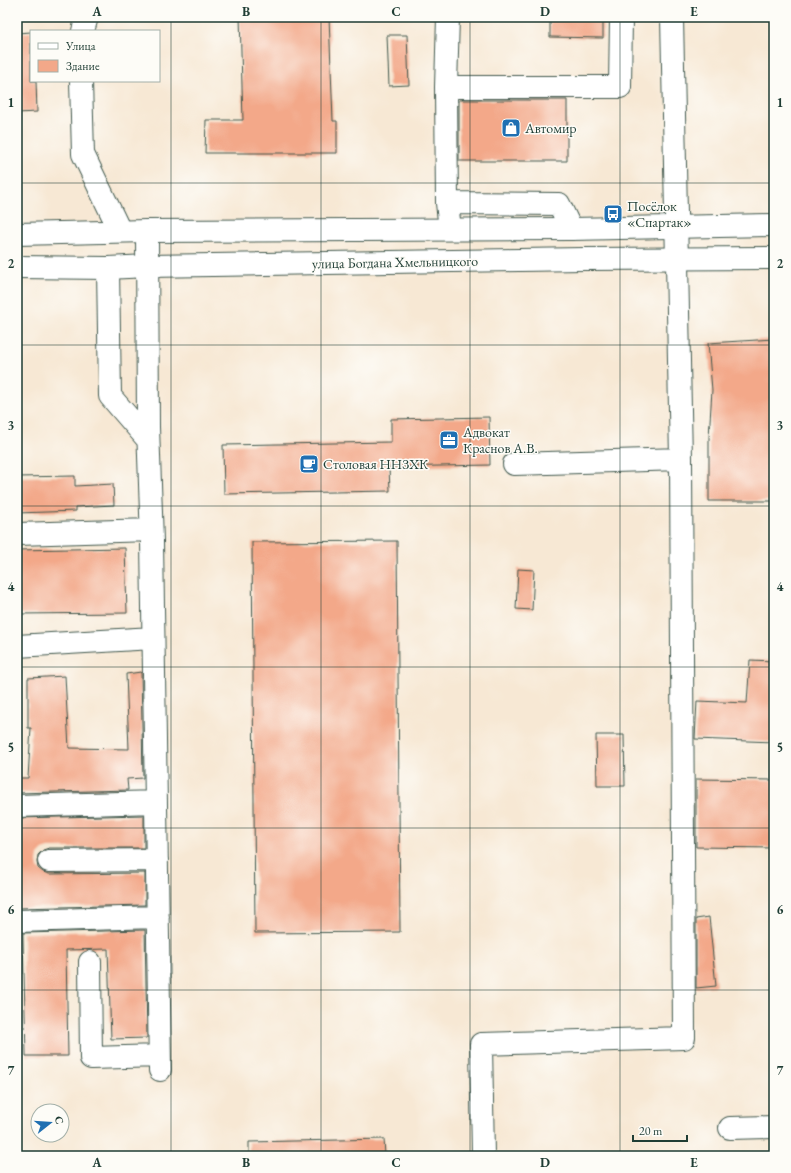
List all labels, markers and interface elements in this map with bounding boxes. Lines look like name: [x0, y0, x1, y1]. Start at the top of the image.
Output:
text: A: [91, 3, 102, 20]
text: B: [242, 3, 250, 20]
text: C: [391, 3, 401, 20]
text: D: [540, 3, 550, 20]
text: E: [690, 3, 698, 20]
legend: [30, 30, 160, 82]
text: Улица: [65, 38, 96, 54]
text: Здание: [66, 58, 100, 74]
text: 1: [8, 94, 15, 111]
text: 1: [777, 94, 784, 111]
shop icon: Автомир: [500, 117, 522, 139]
place label: Автомир: [524, 119, 577, 137]
place label: Посёлок «Спартак»: [627, 197, 692, 231]
bus stop icon: Посёлок «Спартак»: [602, 203, 624, 225]
street label: улица Богдана Хмельницкого: [312, 252, 478, 272]
text: 2: [8, 255, 15, 272]
text: 2: [777, 255, 784, 272]
text: 3: [8, 417, 15, 434]
text: 3: [777, 417, 784, 434]
place label: Адвокат Краснов А.В.: [462, 423, 538, 457]
office icon: Адвокат Краснов А.В.: [438, 429, 460, 451]
cafe icon: Столовая ННЗХК: [298, 453, 320, 475]
place label: Столовая ННЗХК: [323, 455, 429, 473]
text: 4: [8, 578, 15, 595]
text: 4: [777, 578, 784, 595]
text: 5: [8, 739, 14, 756]
text: 5: [777, 739, 783, 756]
text: 6: [8, 901, 15, 918]
text: 6: [777, 901, 784, 918]
text: 7: [8, 1062, 15, 1079]
text: 7: [777, 1062, 784, 1079]
north arrow: [30, 1103, 70, 1143]
text: С: [52, 1114, 67, 1126]
scale bar: [633, 1117, 687, 1143]
text: 20 m: [639, 1123, 663, 1139]
text: A: [91, 1154, 102, 1171]
text: B: [242, 1154, 250, 1171]
text: C: [391, 1154, 401, 1171]
text: D: [540, 1154, 550, 1171]
text: E: [690, 1154, 698, 1171]

